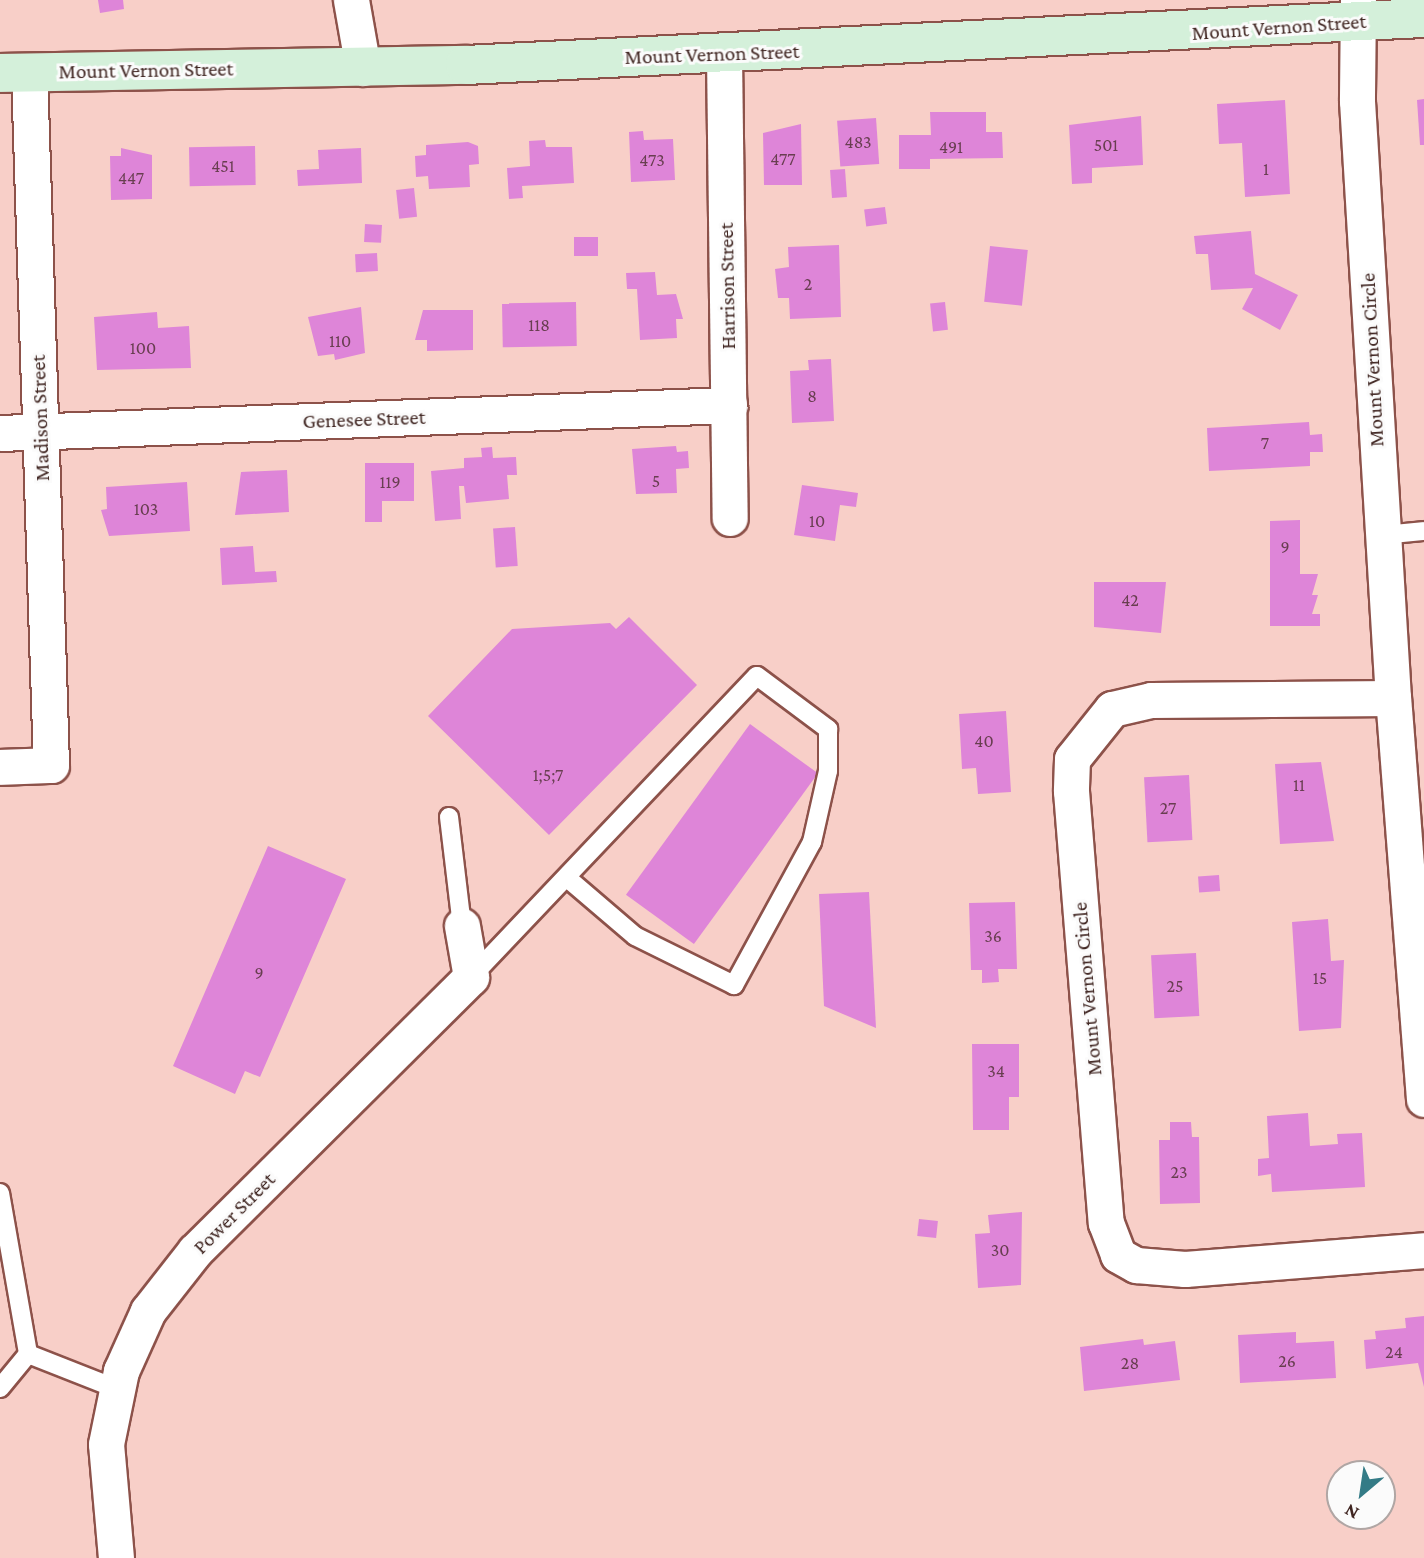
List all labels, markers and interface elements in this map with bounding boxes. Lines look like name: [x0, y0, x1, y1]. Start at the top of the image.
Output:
street label: Mount Vernon Street: [1191, 8, 1367, 46]
street label: Mount Vernon Street: [624, 38, 800, 70]
street label: Mount Vernon Street: [58, 56, 234, 84]
house number: 483: [844, 131, 872, 153]
house number: 501: [1094, 134, 1118, 156]
house number: 491: [939, 136, 963, 158]
house number: 477: [770, 148, 796, 170]
house number: 473: [639, 149, 665, 171]
house number: 451: [211, 155, 235, 177]
house number: 1: [1263, 158, 1269, 180]
house number: 447: [118, 167, 144, 189]
street label: Harrison Street: [713, 222, 741, 350]
street label: Mount Vernon Circle: [1355, 272, 1389, 448]
house number: 2: [804, 273, 812, 295]
house number: 118: [528, 314, 550, 336]
house number: 110: [329, 330, 351, 352]
house number: 100: [130, 337, 156, 359]
street label: Madison Street: [25, 354, 55, 482]
house number: 8: [807, 385, 817, 407]
street label: Genesee Street: [302, 404, 426, 434]
house number: 7: [1261, 432, 1269, 454]
house number: 5: [652, 470, 660, 492]
house number: 119: [379, 471, 401, 493]
house number: 103: [134, 498, 158, 520]
house number: 10: [809, 510, 825, 532]
house number: 9: [1280, 536, 1290, 558]
house number: 42: [1121, 589, 1139, 611]
house number: 40: [974, 730, 994, 752]
house number: 1;5;7: [533, 764, 563, 786]
house number: 11: [1293, 774, 1305, 796]
house number: 27: [1160, 797, 1176, 819]
street label: Mount Vernon Circle: [1067, 901, 1107, 1077]
house number: 36: [984, 925, 1002, 947]
house number: 9: [254, 962, 264, 984]
house number: 15: [1313, 967, 1327, 989]
house number: 25: [1166, 975, 1184, 997]
house number: 34: [987, 1060, 1005, 1082]
house number: 23: [1170, 1161, 1188, 1183]
street label: Power Street: [188, 1167, 280, 1259]
house number: 30: [991, 1239, 1009, 1261]
house number: 24: [1385, 1341, 1403, 1363]
house number: 26: [1278, 1350, 1296, 1372]
house number: 28: [1121, 1352, 1139, 1374]
north arrow: [1326, 1460, 1396, 1530]
text: N: [1341, 1500, 1362, 1524]

